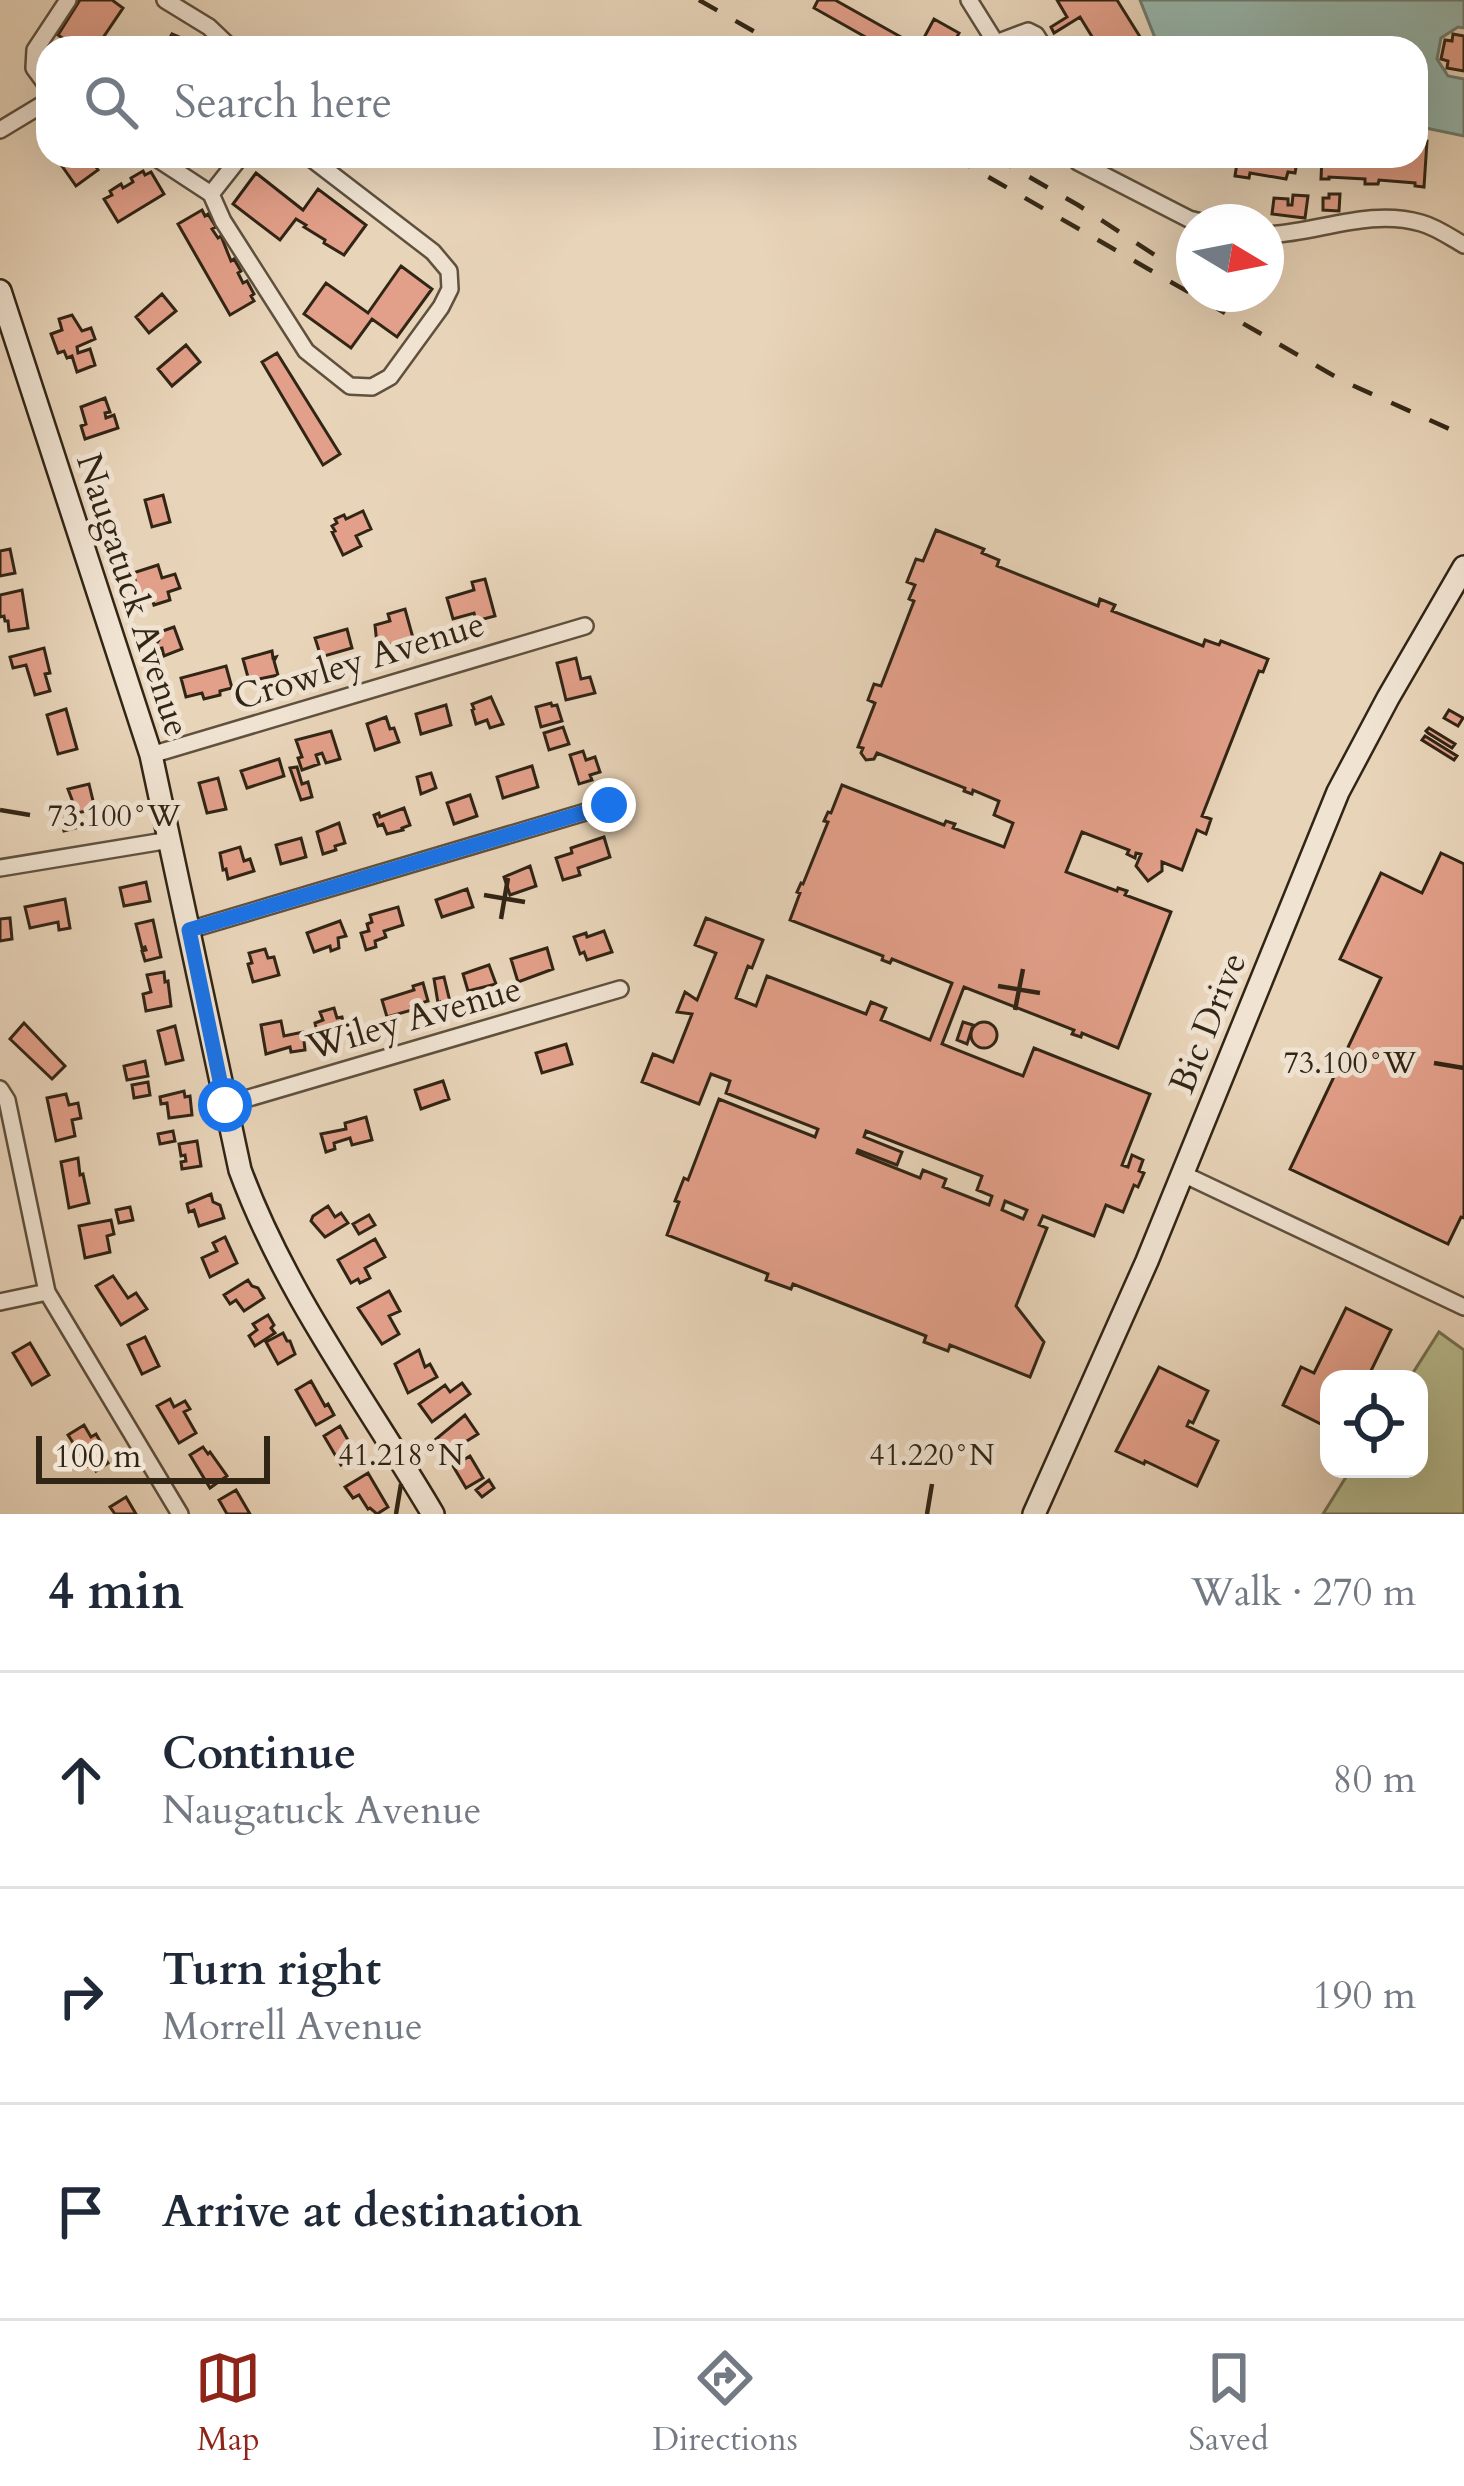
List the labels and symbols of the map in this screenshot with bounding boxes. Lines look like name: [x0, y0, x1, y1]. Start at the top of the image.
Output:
north arrow: [1176, 204, 1284, 312]
street label: Naugatuck Avenue: [64, 447, 202, 743]
street label: Crowley Avenue: [228, 600, 490, 722]
route end: [582, 778, 636, 832]
text: 73.100°W: [48, 796, 181, 837]
street label: Bic Drive: [1158, 945, 1258, 1101]
street label: Wiley Avenue: [300, 964, 527, 1072]
text: 73.100°W: [1284, 1043, 1417, 1084]
route start: [198, 1078, 252, 1132]
scale bar: [36, 1430, 270, 1483]
text: 41.218°N: [338, 1435, 464, 1476]
text: 41.220°N: [869, 1435, 995, 1476]

